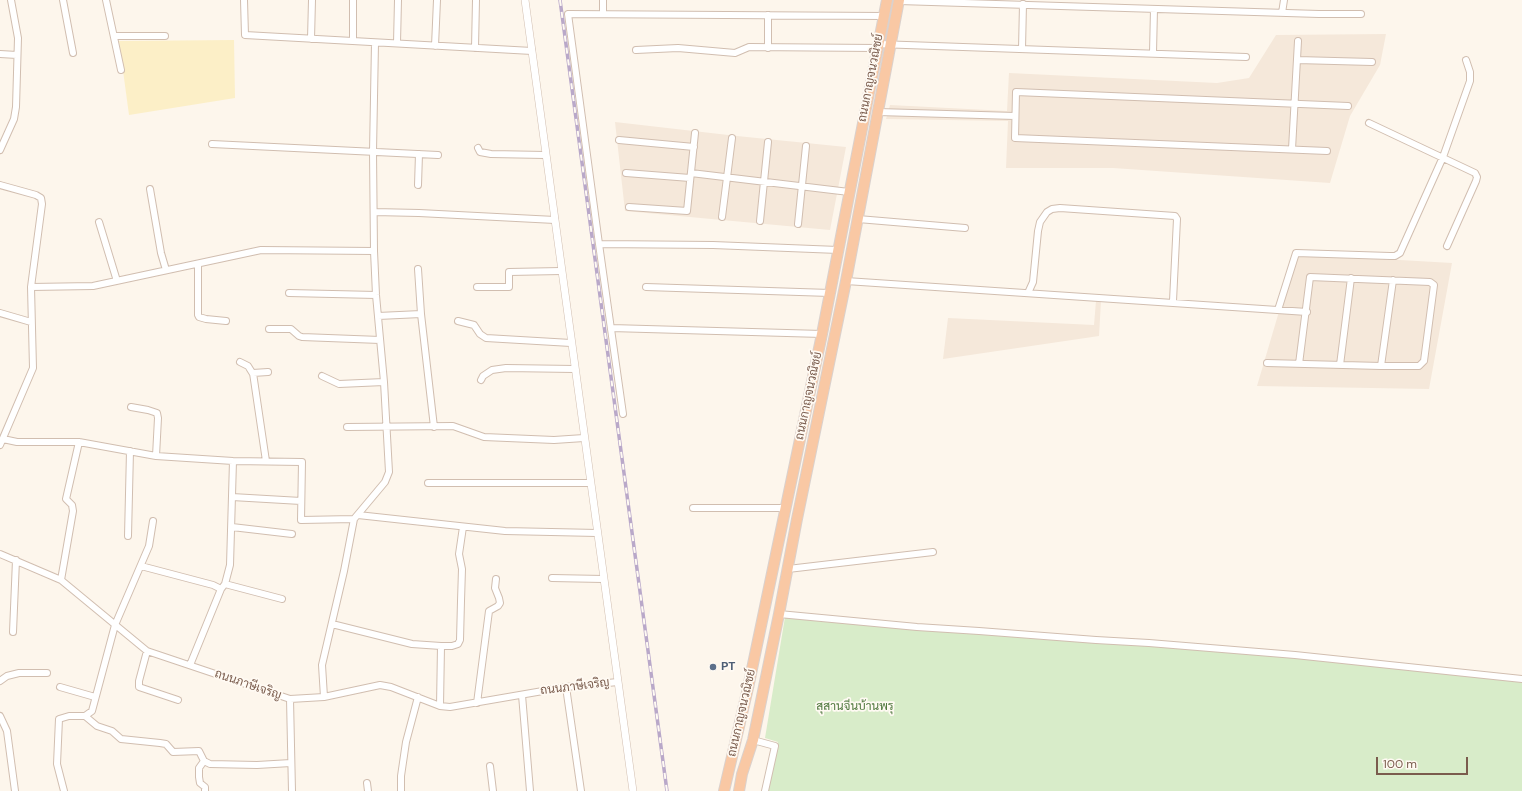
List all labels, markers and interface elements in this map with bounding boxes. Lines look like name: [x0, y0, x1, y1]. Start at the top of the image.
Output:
street label: ถนนกาญจนวณิชย์: [855, 33, 887, 123]
street label: ถนนกาญจนวณิชย์: [793, 351, 825, 441]
place label: PT: [721, 660, 736, 674]
marker: PT: [708, 662, 718, 672]
street label: ถนนภาษีเจริญ: [213, 667, 283, 703]
street label: ถนนกาญจนวณิชย์: [725, 668, 759, 758]
street label: ถนนภาษีเจริญ: [540, 676, 610, 698]
park label: สุสานจีนบ้านพรุ: [816, 700, 894, 714]
scale bar: [1378, 749, 1470, 775]
text: 100 m: [1383, 756, 1417, 772]

